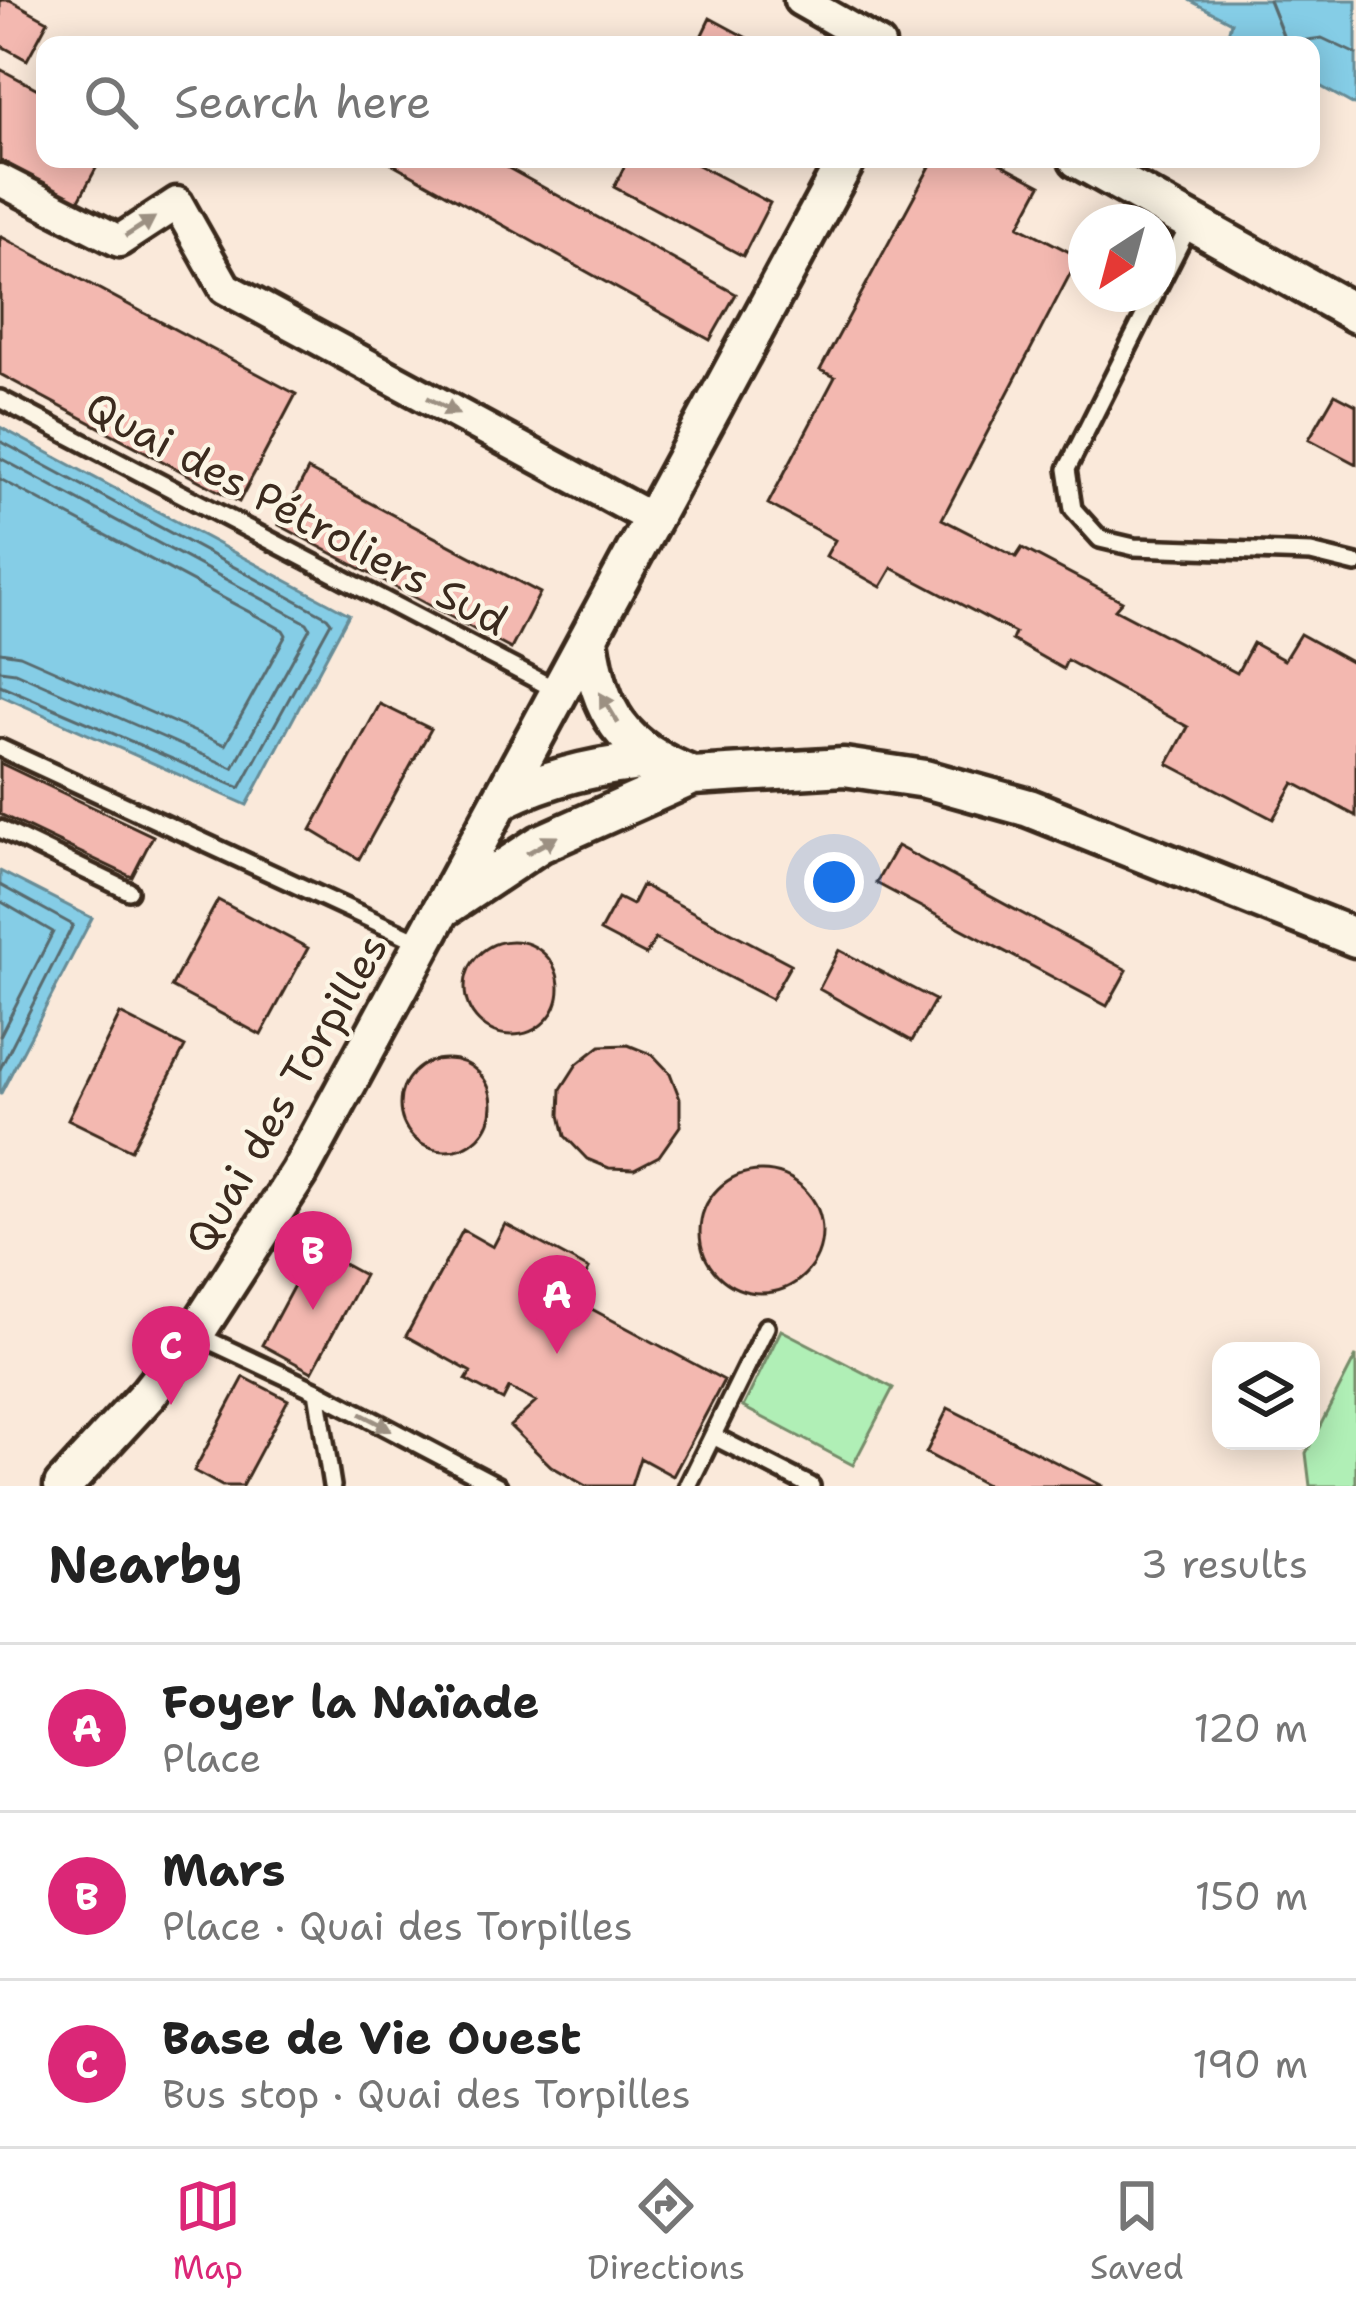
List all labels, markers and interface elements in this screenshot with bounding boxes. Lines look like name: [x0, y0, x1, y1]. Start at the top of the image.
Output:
search box: [36, 36, 1320, 168]
icon: search: [78, 69, 144, 135]
text: Search here: [174, 72, 431, 132]
north arrow: [1068, 204, 1176, 312]
one-way arrow: [124, 216, 157, 238]
street label: Quai des Pétroliers Sud: [76, 378, 518, 648]
one-way arrow: [426, 395, 461, 416]
one-way arrow: [599, 691, 620, 725]
one-way arrow: [525, 835, 560, 856]
your location: [804, 852, 864, 912]
street label: Quai des Torpilles: [172, 923, 400, 1263]
pin: B: [274, 1211, 352, 1310]
pin: A: [518, 1255, 596, 1354]
pin: C: [132, 1306, 210, 1405]
map controls: [1212, 1342, 1320, 1450]
button: layers: [1212, 1342, 1320, 1450]
one-way arrow: [359, 1411, 393, 1432]
text: Nearby: [48, 1530, 243, 1598]
text: 3 results: [1141, 1538, 1308, 1590]
text: Foyer la Naïade: [162, 1672, 540, 1732]
text: A: [72, 1702, 102, 1754]
text: 120 m: [1193, 1702, 1308, 1754]
text: Place: [162, 1732, 261, 1784]
text: Mars: [162, 1840, 286, 1900]
text: B: [75, 1870, 99, 1922]
text: 150 m: [1195, 1870, 1308, 1922]
text: Place · Quai des Torpilles: [162, 1900, 633, 1952]
text: Base de Vie Ouest: [162, 2008, 581, 2068]
text: C: [75, 2038, 99, 2090]
text: 190 m: [1192, 2038, 1308, 2090]
text: Bus stop · Quai des Torpilles: [162, 2068, 691, 2120]
tab: Map: [172, 2173, 243, 2290]
tab: Directions: [588, 2173, 745, 2290]
tab: Saved: [1090, 2173, 1184, 2290]

